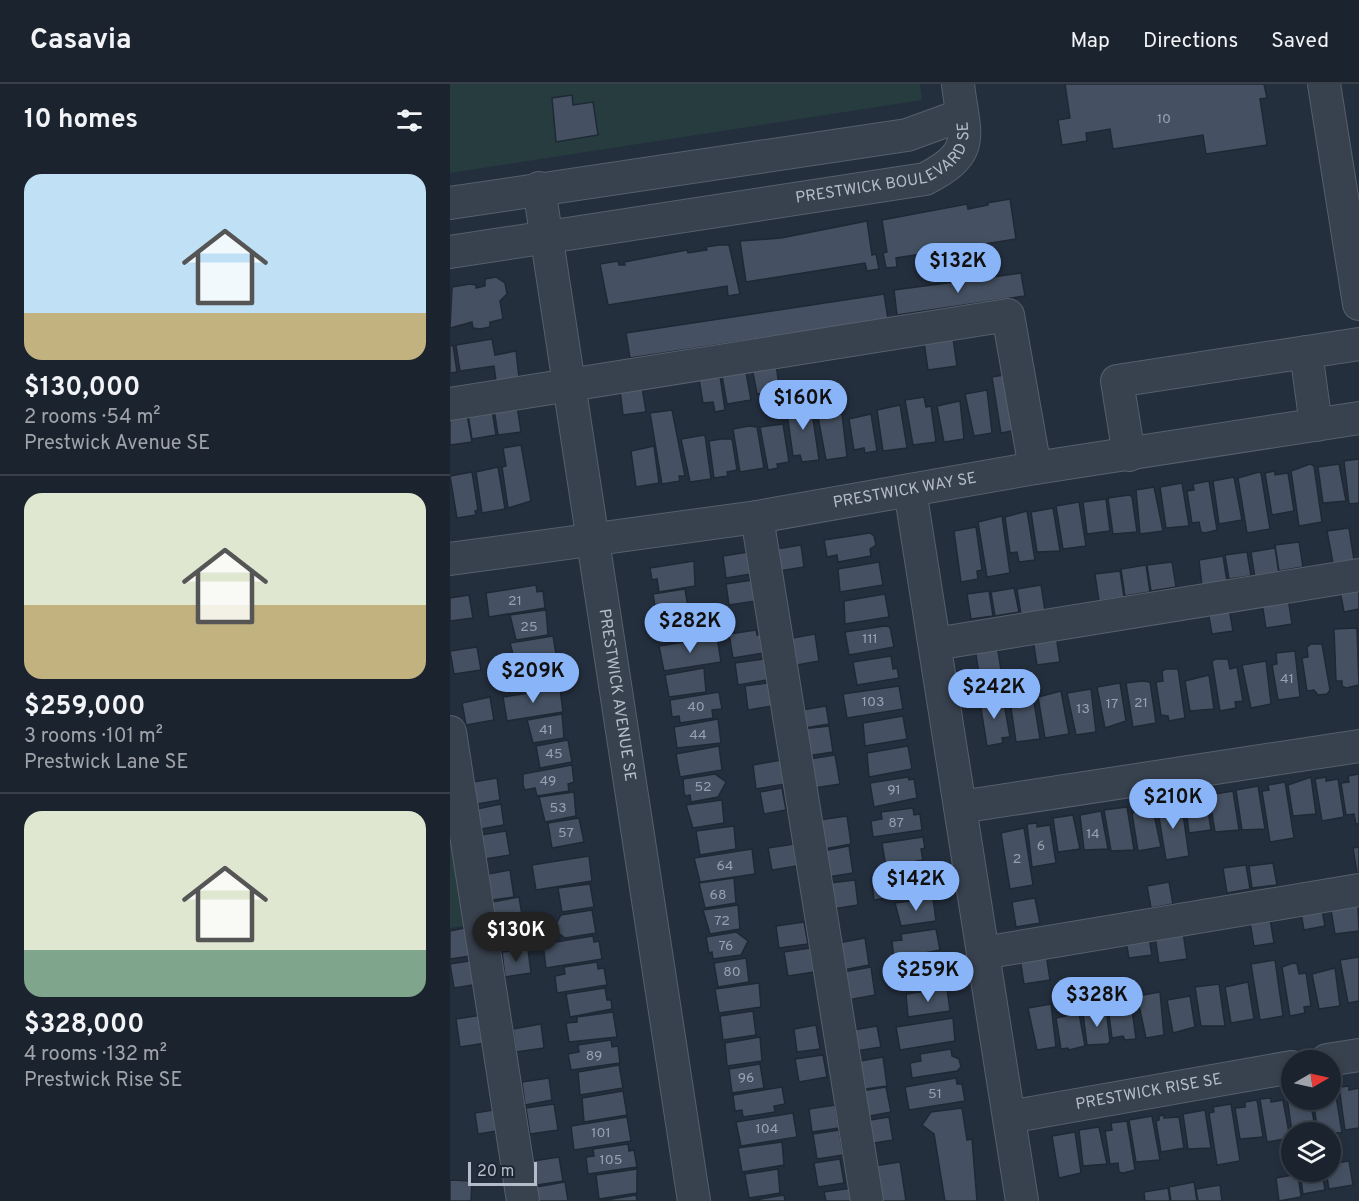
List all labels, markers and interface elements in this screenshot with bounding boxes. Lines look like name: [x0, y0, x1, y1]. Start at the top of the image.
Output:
text: Casavia: [30, 23, 132, 59]
text: Map: [1070, 28, 1110, 55]
text: Directions: [1143, 28, 1238, 55]
text: Saved: [1271, 28, 1329, 55]
text: 10 homes: [24, 104, 138, 137]
icon: filters: [393, 104, 426, 137]
house number: 10: [1157, 111, 1171, 128]
street label: PRESTWICK BOULEVARD SE: [794, 121, 974, 209]
icon: home: [171, 213, 279, 321]
pin: $132K: [916, 243, 1000, 294]
text: $132K: [929, 249, 987, 275]
text: $130,000: [24, 372, 140, 405]
pin: $160K: [761, 380, 845, 431]
text: $160K: [773, 386, 833, 412]
text: 2 rooms · 54 m²: [24, 405, 161, 431]
text: Prestwick Avenue SE: [24, 431, 210, 457]
street label: PRESTWICK WAY SE: [831, 468, 978, 513]
icon: home: [171, 532, 279, 640]
house number: 21: [508, 593, 522, 610]
pin: $282K: [648, 603, 732, 654]
street label: PRESTWICK AVENUE SE: [594, 607, 640, 783]
text: $282K: [659, 609, 721, 635]
house number: 25: [520, 619, 538, 636]
house number: 111: [862, 631, 878, 648]
pin: $209K: [491, 653, 575, 704]
text: $209K: [501, 659, 565, 685]
pin: $242K: [952, 669, 1036, 720]
house number: 41: [1280, 671, 1294, 688]
text: $242K: [962, 675, 1026, 701]
text: $259,000: [24, 691, 145, 724]
house number: 103: [862, 694, 884, 711]
house number: 21: [1134, 695, 1148, 712]
house number: 17: [1106, 696, 1118, 713]
house number: 40: [687, 699, 705, 716]
house number: 13: [1076, 701, 1090, 718]
house number: 41: [539, 722, 553, 739]
text: 3 rooms · 101 m²: [24, 724, 163, 750]
house number: 44: [689, 727, 707, 744]
house number: 45: [545, 746, 563, 763]
text: Prestwick Lane SE: [24, 750, 188, 776]
house number: 49: [540, 773, 556, 790]
house number: 52: [694, 779, 712, 796]
pin: $210K: [1131, 779, 1215, 830]
house number: 91: [887, 782, 901, 799]
text: $210K: [1143, 785, 1203, 811]
house number: 53: [549, 800, 567, 817]
house number: 87: [888, 815, 904, 832]
house number: 57: [558, 825, 574, 842]
house number: 14: [1086, 826, 1100, 843]
house number: 6: [1037, 838, 1045, 855]
icon: home: [171, 850, 279, 958]
house number: 2: [1013, 851, 1021, 868]
house number: 64: [716, 858, 734, 875]
pin: $142K: [874, 861, 958, 912]
text: $142K: [886, 867, 946, 893]
house number: 68: [710, 887, 726, 904]
pin: $130K: [474, 912, 558, 963]
house number: 72: [714, 913, 730, 930]
text: $130K: [486, 918, 546, 944]
house number: 76: [719, 938, 733, 955]
pin: $259K: [886, 952, 970, 1003]
text: $259K: [897, 958, 959, 984]
house number: 80: [723, 964, 741, 981]
pin: $328K: [1055, 977, 1139, 1028]
text: $328K: [1066, 983, 1128, 1009]
text: $328,000: [24, 1009, 144, 1042]
text: 4 rooms · 132 m²: [24, 1042, 167, 1068]
house number: 89: [586, 1048, 602, 1065]
north arrow: [1281, 1050, 1341, 1110]
map controls: [1281, 1050, 1341, 1182]
text: Prestwick Rise SE: [24, 1068, 183, 1094]
house number: 96: [738, 1070, 754, 1087]
street label: PRESTWICK RISE SE: [1074, 1070, 1224, 1115]
house number: 51: [928, 1086, 942, 1103]
house number: 104: [756, 1121, 778, 1138]
button: layers: [1281, 1122, 1341, 1182]
house number: 101: [591, 1125, 611, 1142]
house number: 105: [600, 1152, 622, 1169]
scale bar: [468, 1159, 537, 1186]
text: 20 m: [477, 1162, 514, 1182]

